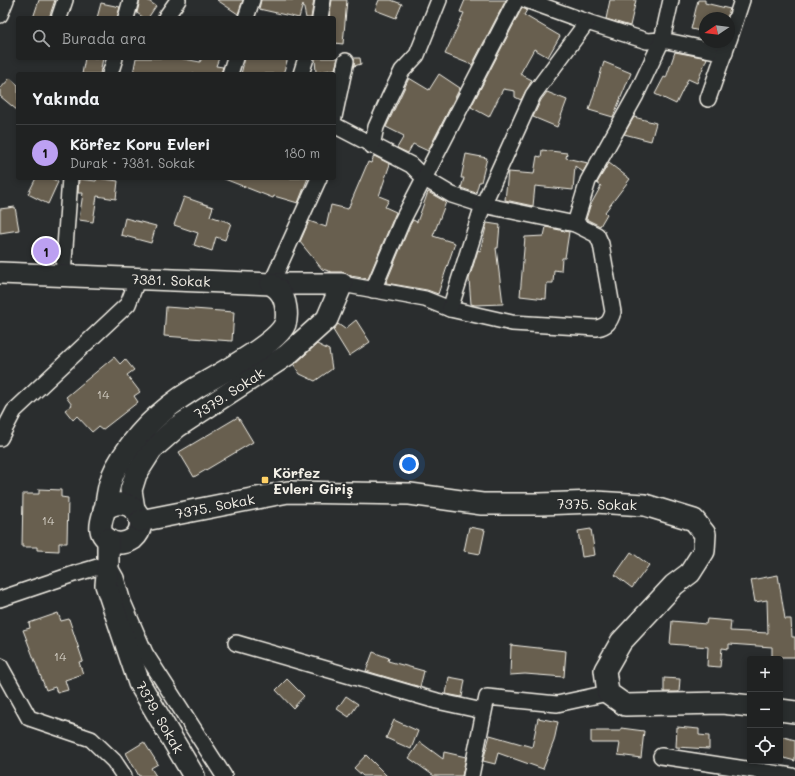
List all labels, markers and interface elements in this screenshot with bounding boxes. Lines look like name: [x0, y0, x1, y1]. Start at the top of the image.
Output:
north arrow: [699, 12, 735, 48]
search box: [16, 16, 336, 60]
icon: search: [30, 27, 52, 49]
text: Burada ara: [62, 28, 146, 48]
text: Yakında: [32, 87, 100, 109]
text: Körfez Koru Evleri: [70, 134, 210, 154]
text: 1: [42, 144, 48, 161]
text: 180 m: [284, 144, 320, 161]
text: Durak · 7381. Sokak: [70, 154, 195, 171]
pin: 1: [33, 236, 59, 266]
street label: 7381. Sokak: [131, 269, 211, 291]
street label: 7379. Sokak: [190, 363, 268, 423]
house number: 14: [97, 386, 109, 402]
your location: [399, 454, 419, 474]
place label: Körfez Evleri Giriş: [273, 463, 353, 499]
marker: Körfez Evleri Giriş: [260, 475, 270, 485]
street label: 7375. Sokak: [174, 489, 256, 523]
street label: 7375. Sokak: [557, 494, 637, 514]
house number: 14: [42, 512, 54, 528]
house number: 14: [54, 648, 66, 664]
map controls: [747, 656, 783, 764]
button: +: [747, 656, 783, 692]
street label: 7379. Sokak: [132, 677, 188, 757]
button: −: [747, 692, 783, 728]
button: locate: [747, 728, 783, 764]

